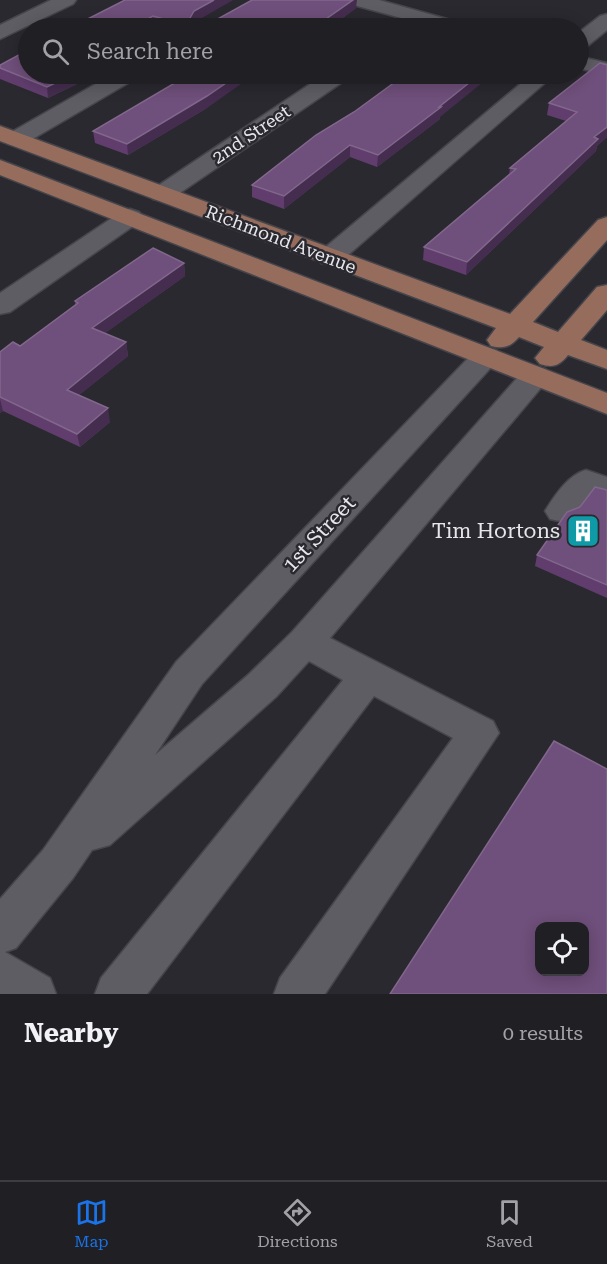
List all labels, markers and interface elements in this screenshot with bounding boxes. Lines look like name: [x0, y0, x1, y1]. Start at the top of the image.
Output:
search box: [18, 18, 589, 84]
icon: search: [39, 35, 72, 68]
text: Search here: [87, 39, 213, 64]
street label: 2nd Street: [208, 100, 294, 168]
street label: Richmond Avenue: [203, 201, 359, 277]
street label: 1st Street: [278, 491, 360, 577]
building icon: Tim Hortons: [565, 513, 601, 549]
place label: Tim Hortons: [432, 519, 560, 543]
map controls: [535, 922, 589, 976]
button: locate: [535, 922, 589, 976]
text: Nearby: [24, 1018, 118, 1048]
text: 0 results: [503, 1021, 583, 1045]
tab: Map: [74, 1196, 109, 1251]
tab: Directions: [257, 1196, 338, 1251]
tab: Saved: [486, 1196, 533, 1251]

